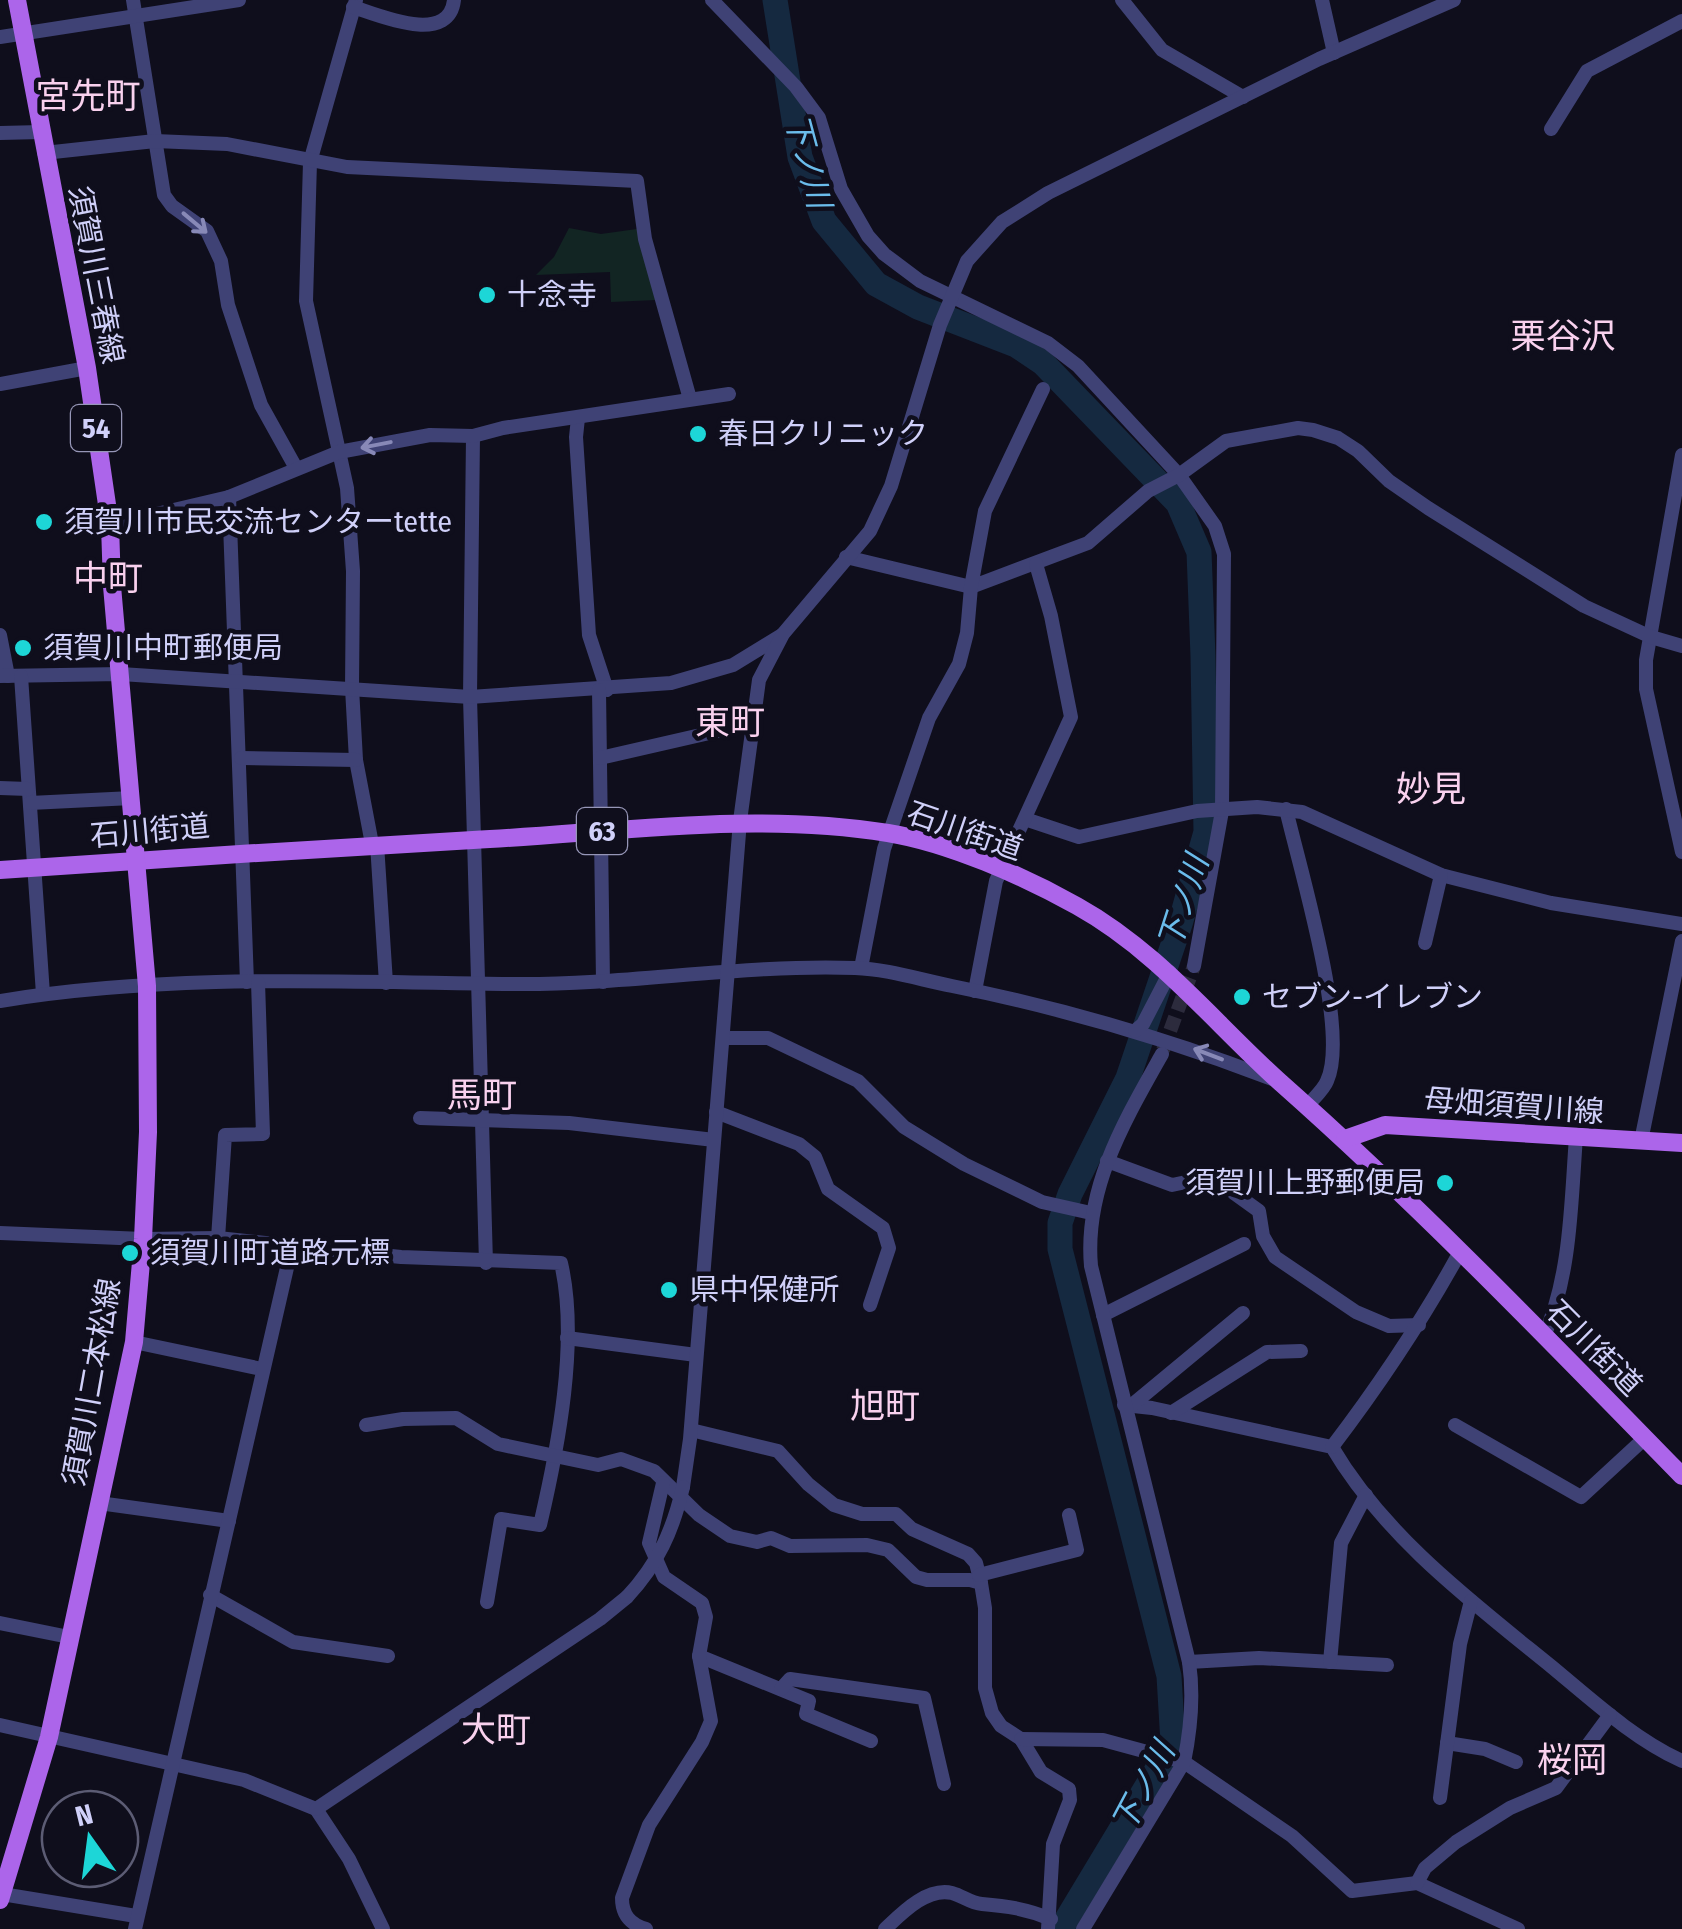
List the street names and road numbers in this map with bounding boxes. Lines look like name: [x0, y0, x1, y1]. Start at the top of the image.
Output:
street label: 須賀川三春線: [61, 183, 131, 367]
road number: 54: [71, 405, 121, 451]
street label: 石川街道: [902, 794, 1028, 868]
street label: 石川街道: [89, 808, 211, 854]
road number: 63: [577, 808, 627, 854]
street label: 母畑須賀川線: [1423, 1082, 1605, 1130]
street label: 須賀川二本松線: [56, 1275, 128, 1489]
street label: 石川街道: [1539, 1293, 1649, 1403]

